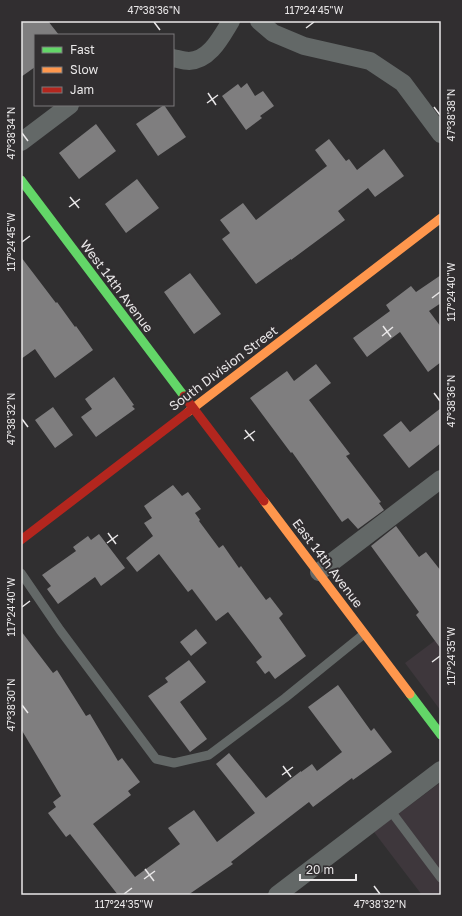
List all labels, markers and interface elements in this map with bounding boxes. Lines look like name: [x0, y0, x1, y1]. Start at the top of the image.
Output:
text: 47°38'36"N: [128, 4, 180, 16]
text: 117°24'45"W: [285, 4, 344, 16]
legend: [34, 34, 174, 106]
text: Fast: [70, 42, 95, 57]
text: Slow: [70, 62, 98, 77]
text: Jam: [70, 82, 94, 97]
text: 47°38'38"N: [445, 89, 457, 141]
text: 47°38'34"N: [5, 107, 17, 159]
text: 117°24'45"W: [5, 212, 17, 271]
street label: West 14th Avenue: [77, 237, 157, 335]
text: 117°24'40"W: [445, 262, 457, 322]
street label: South Division Street: [166, 322, 280, 414]
text: 47°38'36"N: [445, 375, 457, 427]
text: 47°38'32"N: [5, 393, 17, 445]
street label: East 14th Avenue: [289, 515, 367, 611]
text: 117°24'40"W: [5, 577, 17, 637]
text: 117°24'35"W: [445, 626, 457, 685]
text: 47°38'30"N: [5, 679, 17, 732]
scale bar: [300, 856, 356, 882]
text: 20 m: [306, 862, 334, 877]
text: 117°24'35"W: [95, 898, 154, 910]
text: 47°38'32"N: [354, 898, 406, 910]

